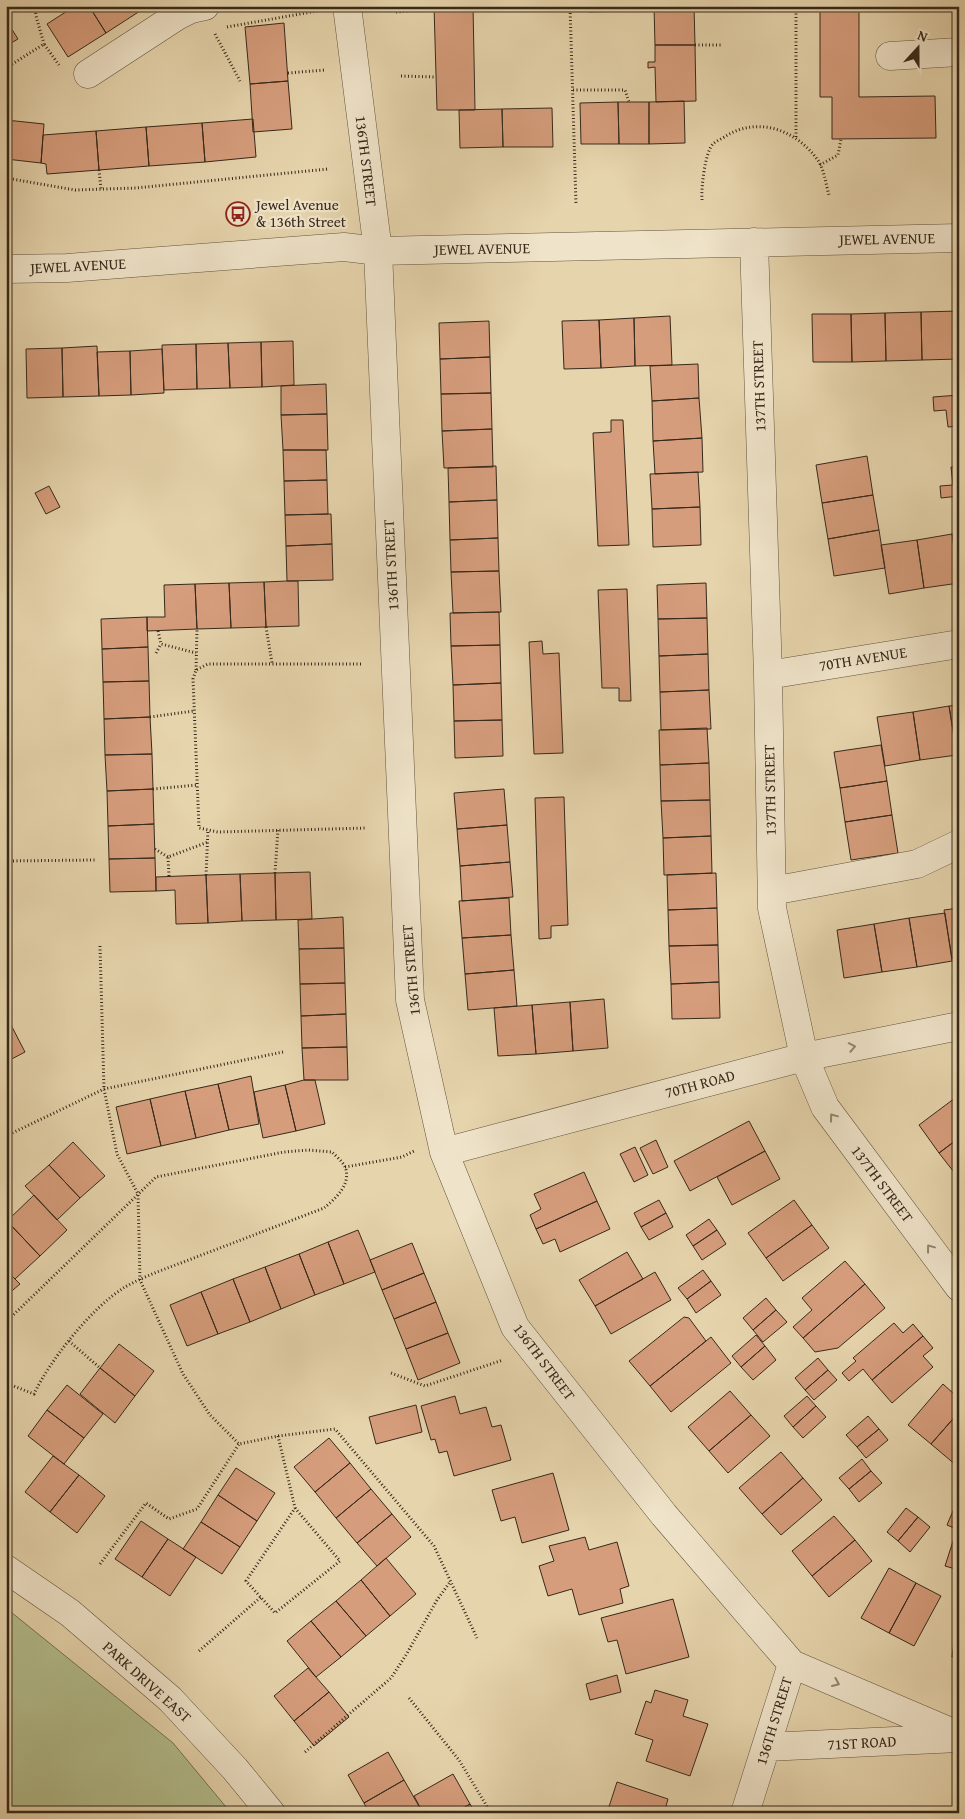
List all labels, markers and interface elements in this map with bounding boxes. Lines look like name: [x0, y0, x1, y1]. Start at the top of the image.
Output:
north arrow: [892, 22, 942, 72]
text: N: [915, 25, 931, 47]
street label: 136TH STREET: [351, 114, 383, 208]
place label: Jewel Avenue & 136th Street: [254, 194, 347, 232]
bus stop icon: Jewel Avenue & 136th Street: [225, 201, 251, 227]
street label: JEWEL AVENUE: [837, 227, 936, 250]
street label: JEWEL AVENUE: [432, 237, 531, 260]
street label: JEWEL AVENUE: [28, 252, 127, 279]
street label: 137TH STREET: [746, 339, 771, 432]
street label: 136TH STREET: [378, 518, 403, 611]
street label: 70TH AVENUE: [817, 641, 909, 676]
street label: 137TH STREET: [758, 744, 781, 836]
street label: 136TH STREET: [396, 923, 425, 1016]
one-way arrow: [848, 1042, 856, 1053]
street label: 70TH ROAD: [663, 1064, 737, 1103]
one-way arrow: [830, 1113, 839, 1123]
street label: 137TH STREET: [847, 1141, 919, 1227]
one-way arrow: [927, 1244, 936, 1254]
street label: 136TH STREET: [509, 1319, 581, 1405]
street label: PARK DRIVE EAST: [98, 1636, 197, 1727]
street label: 136TH STREET: [750, 1674, 797, 1768]
one-way arrow: [832, 1678, 840, 1688]
street label: 71ST ROAD: [827, 1730, 897, 1755]

